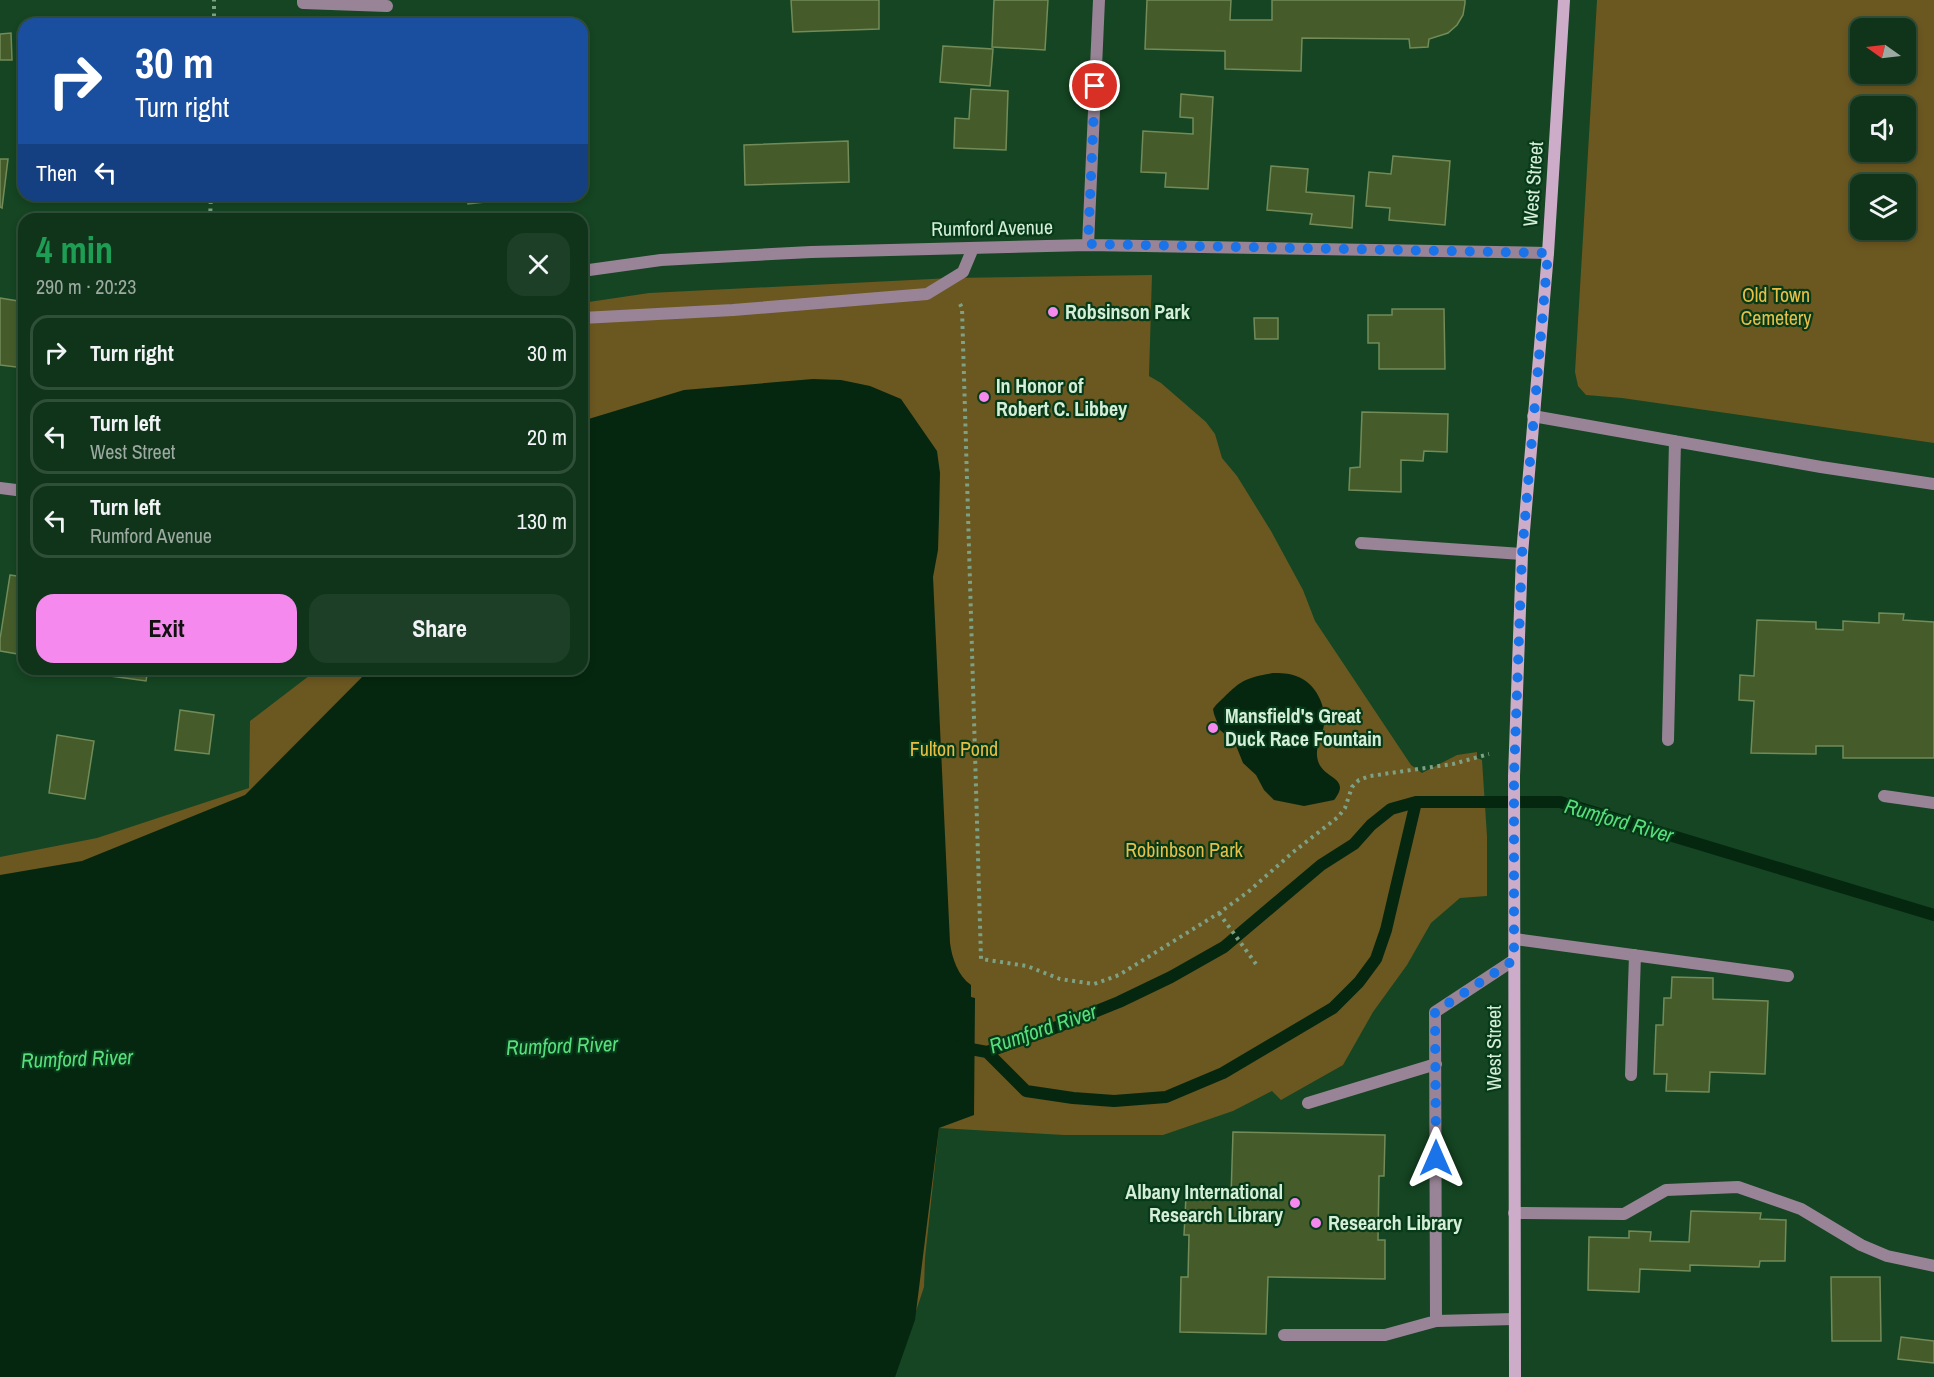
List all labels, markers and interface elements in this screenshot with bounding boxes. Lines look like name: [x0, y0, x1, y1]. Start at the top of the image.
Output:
north arrow: [1850, 18, 1916, 84]
map controls: [1850, 18, 1916, 240]
text: 30 m: [135, 35, 214, 91]
icon: right: [36, 42, 114, 120]
pin: [1069, 60, 1120, 111]
icon: arrive: [1078, 69, 1111, 102]
text: Turn right: [135, 89, 229, 125]
button: sound: [1850, 96, 1916, 162]
street label: West Street: [1516, 140, 1549, 228]
icon: left: [89, 156, 122, 189]
text: Then: [36, 158, 77, 188]
button: layers: [1850, 174, 1916, 240]
street label: Rumford Avenue: [931, 213, 1053, 242]
text: 4 min: [36, 226, 113, 274]
button: close: [507, 233, 570, 296]
text: 290 m · 20:23: [36, 273, 136, 300]
park label: Old Town Cemetery: [1740, 281, 1812, 331]
place label: Robsinson Park: [1065, 298, 1191, 325]
marker: Robsinson Park: [1046, 305, 1060, 319]
icon: right: [39, 336, 72, 369]
text: Turn right: [90, 338, 174, 368]
text: 30 m: [527, 338, 567, 368]
place label: In Honor of Robert C. Libbey: [996, 372, 1128, 422]
marker: In Honor of Robert C. Libbey: [977, 390, 991, 404]
text: Turn left: [90, 408, 161, 438]
icon: left: [39, 420, 72, 453]
text: 20 m: [527, 422, 567, 452]
text: West Street: [90, 438, 175, 465]
text: Turn left: [90, 492, 161, 522]
icon: left: [39, 504, 72, 537]
text: 130 m: [517, 506, 567, 536]
text: Rumford Avenue: [90, 522, 212, 549]
button: Exit: [36, 594, 297, 663]
button: Share: [309, 594, 570, 663]
place label: Mansfield's Great Duck Race Fountain: [1225, 702, 1382, 752]
marker: Mansfield's Great Duck Race Fountain: [1206, 721, 1220, 735]
park label: Fulton Pond: [910, 735, 998, 762]
water label: Rumford River: [1561, 791, 1678, 850]
park label: Robinbson Park: [1125, 836, 1244, 863]
water label: Rumford River: [985, 996, 1102, 1060]
street label: West Street: [1480, 1005, 1507, 1091]
water label: Rumford River: [506, 1029, 620, 1062]
water label: Rumford River: [21, 1042, 135, 1075]
position arrow: [1404, 1126, 1468, 1190]
place label: Albany International Research Library: [1125, 1178, 1284, 1228]
marker: Albany International Research Library: [1288, 1196, 1302, 1210]
place label: Research Library: [1328, 1209, 1463, 1236]
marker: Research Library: [1309, 1216, 1323, 1230]

